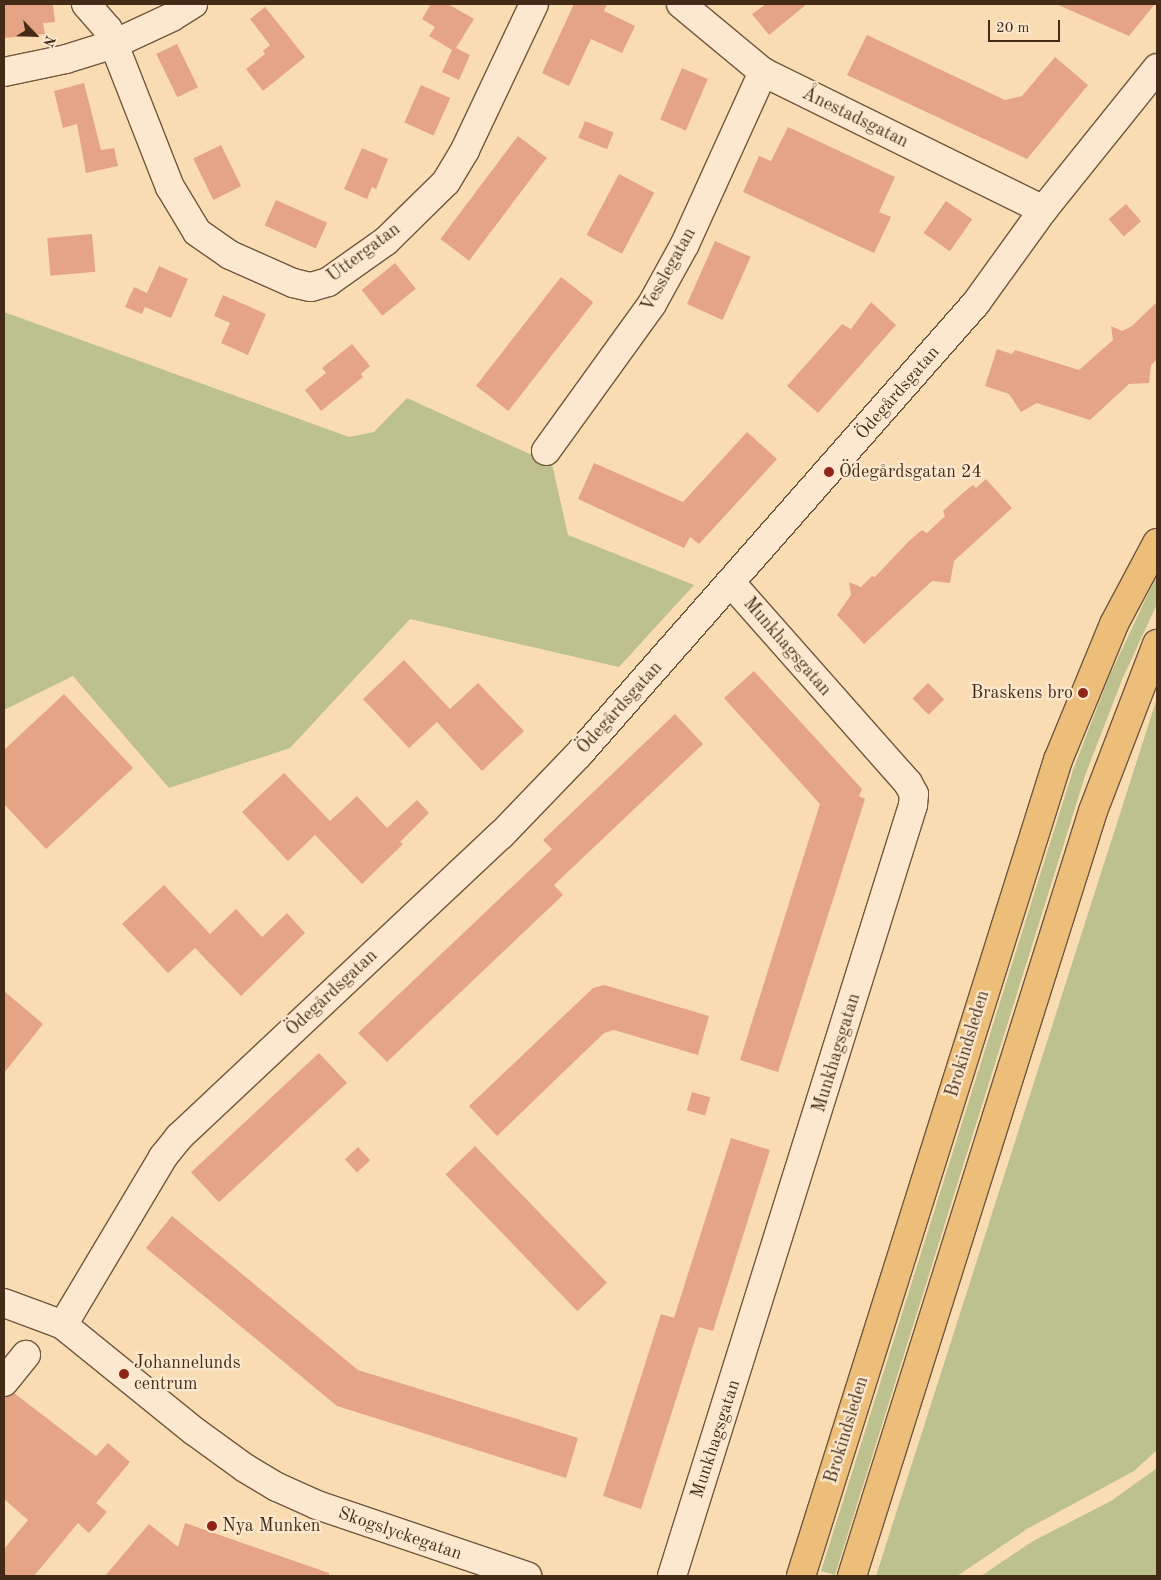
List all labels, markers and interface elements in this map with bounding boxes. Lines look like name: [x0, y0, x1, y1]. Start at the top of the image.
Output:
north arrow: [10, 10, 60, 60]
scale bar: [991, 10, 1064, 42]
text: 20 m: [996, 21, 1030, 36]
text: N: [40, 33, 57, 49]
street label: Ånestadsgatan: [798, 83, 912, 153]
street label: Uttergatan: [323, 219, 405, 287]
street label: Vesslegatan: [637, 224, 701, 316]
street label: Ödegårdsgatan: [851, 342, 945, 444]
place label: Ödegårdsgatan 24: [839, 461, 982, 483]
marker: Ödegårdsgatan 24: [823, 466, 835, 478]
street label: Munkhagsgatan: [738, 593, 836, 701]
street label: Ödegårdsgatan: [573, 657, 667, 759]
place label: Braskens bro: [971, 682, 1073, 704]
marker: Braskens bro: [1077, 687, 1089, 699]
street label: Ödegårdsgatan: [282, 945, 382, 1041]
street label: Brokindsleden: [942, 988, 994, 1100]
street label: Munkhagsgatan: [809, 991, 865, 1115]
place label: Johannelunds centrum: [134, 1353, 240, 1396]
marker: Johannelunds centrum: [118, 1368, 130, 1380]
street label: Brokindsleden: [821, 1374, 873, 1486]
street label: Munkhagsgatan: [687, 1377, 745, 1501]
street label: Skogslyckegatan: [335, 1503, 465, 1565]
place label: Nya Munken: [222, 1515, 321, 1537]
marker: Nya Munken: [206, 1520, 218, 1532]

